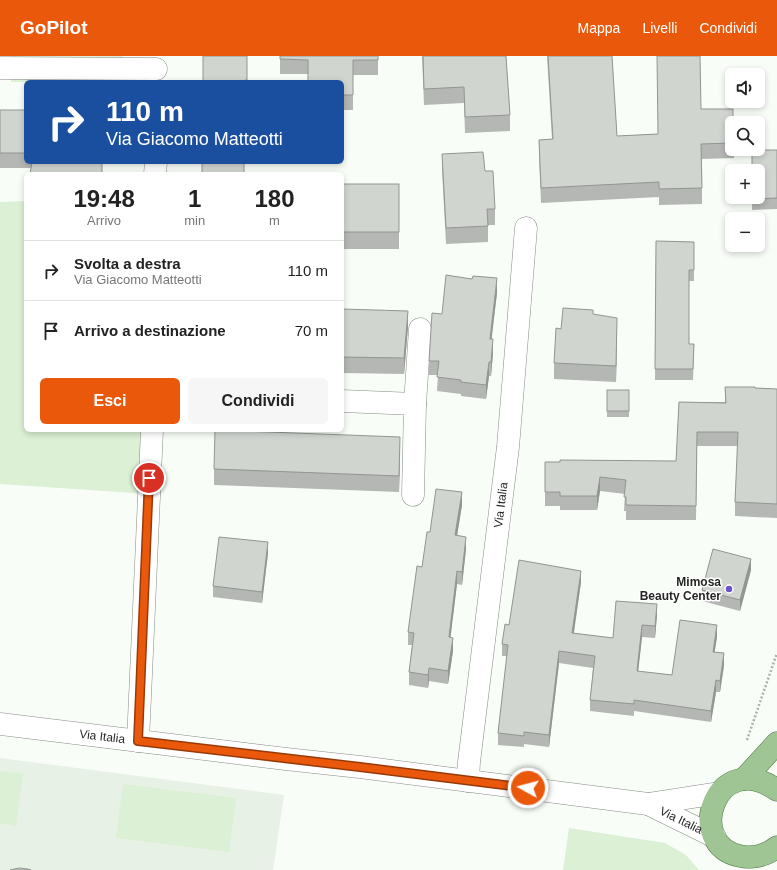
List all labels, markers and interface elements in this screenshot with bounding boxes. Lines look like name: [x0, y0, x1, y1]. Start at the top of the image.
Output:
text: GoPilot: [20, 17, 88, 38]
text: Mappa: [578, 20, 620, 36]
text: Livelli: [642, 20, 677, 36]
text: Condividi: [699, 20, 757, 36]
map controls: [725, 68, 765, 252]
button: sound: [725, 68, 765, 108]
icon: right: [40, 96, 92, 148]
text: 110 m: [106, 96, 184, 127]
button: search: [725, 116, 765, 156]
text: Via Giacomo Matteotti: [106, 129, 283, 149]
button: +: [725, 164, 765, 204]
text: 19:48: [73, 185, 135, 212]
text: 1: [188, 185, 201, 212]
text: 180: [255, 185, 295, 212]
button: −: [725, 212, 765, 252]
text: Arrivo: [87, 213, 121, 228]
text: min: [184, 213, 205, 228]
text: m: [269, 213, 280, 228]
text: Svolta a destra: [74, 255, 181, 272]
icon: right: [40, 260, 62, 282]
text: 110 m: [287, 262, 328, 279]
text: Via Giacomo Matteotti: [74, 272, 202, 287]
icon: arrive: [40, 320, 62, 342]
text: Arrivo a destinazione: [74, 322, 226, 339]
text: 70 m: [295, 322, 328, 339]
button: Esci: [40, 378, 180, 424]
button: Condividi: [188, 378, 328, 424]
pin: [132, 461, 166, 495]
icon: arrive: [138, 467, 160, 489]
street label: Via Italia: [491, 481, 511, 529]
place label: Mimosa Beauty Center: [640, 575, 721, 603]
marker: Mimosa Beauty Center: [724, 584, 734, 594]
street label: Via Italia: [79, 727, 126, 746]
position arrow: [507, 767, 549, 809]
street label: Via Italia: [658, 804, 705, 837]

